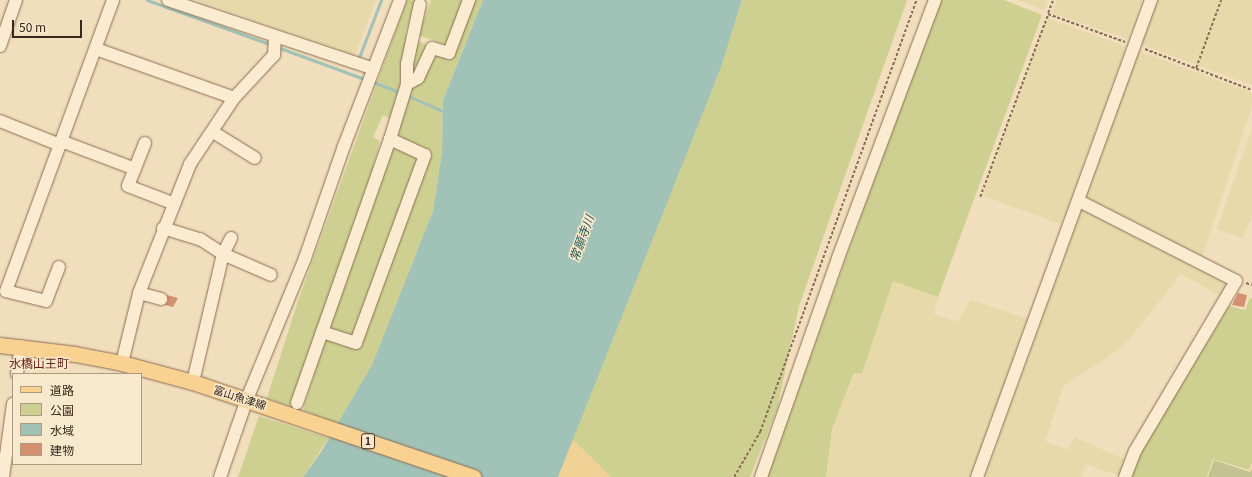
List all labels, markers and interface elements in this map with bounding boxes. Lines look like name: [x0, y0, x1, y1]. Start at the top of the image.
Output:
scale bar: [14, 12, 84, 38]
text: 50 m: [19, 18, 46, 35]
water label: 常願寺川: [566, 213, 596, 263]
district label: 水橋山王町: [9, 356, 69, 370]
legend: [12, 373, 142, 465]
text: 道路: [50, 381, 74, 398]
street label: 富山魚津線: [212, 382, 268, 412]
text: 公園: [50, 401, 74, 418]
text: 水域: [50, 421, 74, 438]
road number: 1: [361, 433, 375, 449]
text: 建物: [50, 441, 74, 458]

